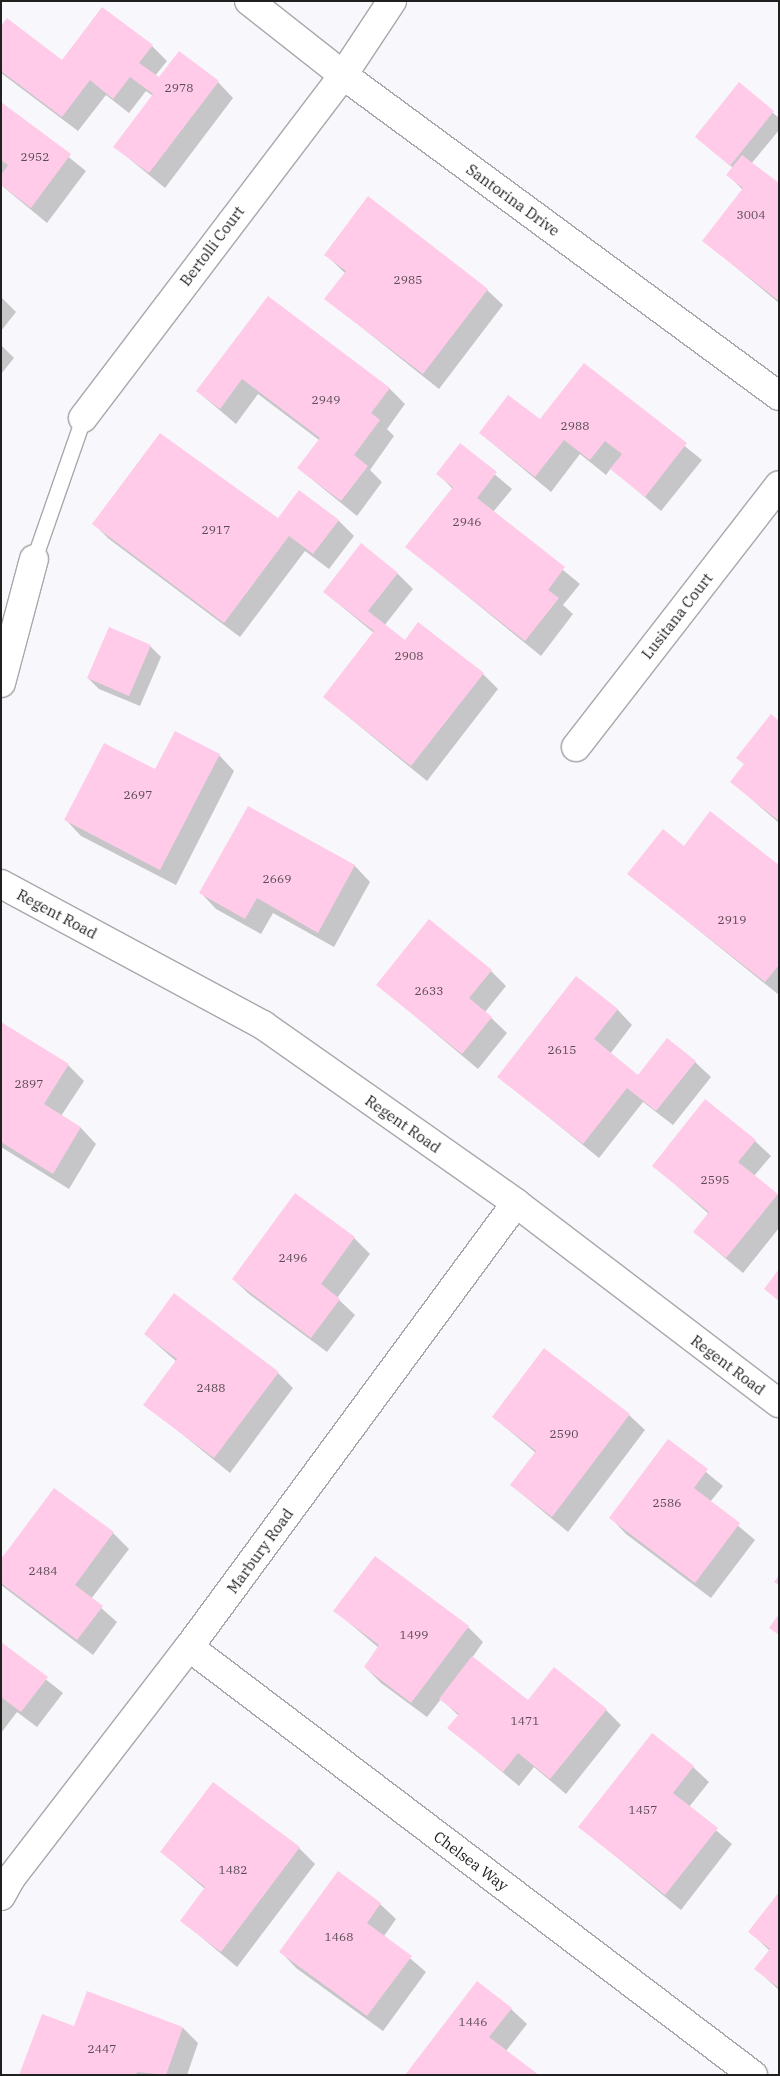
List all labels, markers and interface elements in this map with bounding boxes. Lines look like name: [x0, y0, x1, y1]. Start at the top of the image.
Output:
house number: 2978: [165, 81, 193, 95]
house number: 2952: [21, 150, 49, 164]
street label: Santorina Drive: [463, 160, 563, 240]
street label: Bertolli Court: [176, 203, 248, 289]
house number: 3004: [737, 208, 765, 222]
house number: 2985: [394, 273, 422, 287]
house number: 2949: [312, 393, 340, 407]
house number: 2988: [561, 419, 589, 433]
house number: 2946: [453, 515, 481, 529]
house number: 2917: [202, 523, 230, 537]
street label: Lusitana Court: [638, 569, 716, 663]
house number: 2908: [395, 649, 423, 663]
house number: 2697: [124, 788, 152, 802]
house number: 2669: [263, 872, 291, 886]
street label: Regent Road: [14, 885, 100, 943]
house number: 2919: [718, 913, 746, 927]
house number: 2633: [415, 984, 443, 998]
house number: 2615: [548, 1043, 576, 1057]
house number: 2897: [15, 1077, 43, 1091]
street label: Regent Road: [362, 1091, 444, 1157]
house number: 2595: [701, 1173, 729, 1187]
house number: 2496: [279, 1251, 307, 1265]
street label: Regent Road: [687, 1331, 769, 1399]
house number: 2488: [197, 1381, 225, 1395]
house number: 2590: [550, 1427, 578, 1441]
house number: 2586: [653, 1496, 681, 1510]
street label: Marbury Road: [223, 1505, 297, 1597]
house number: 2484: [29, 1564, 57, 1578]
house number: 1499: [400, 1628, 428, 1642]
house number: 1471: [511, 1714, 539, 1728]
house number: 1457: [629, 1803, 657, 1817]
street label: Chelsea Way: [430, 1827, 512, 1895]
house number: 1482: [219, 1863, 247, 1877]
house number: 1468: [325, 1930, 353, 1944]
house number: 1446: [459, 2015, 487, 2029]
house number: 2447: [88, 2042, 116, 2056]

